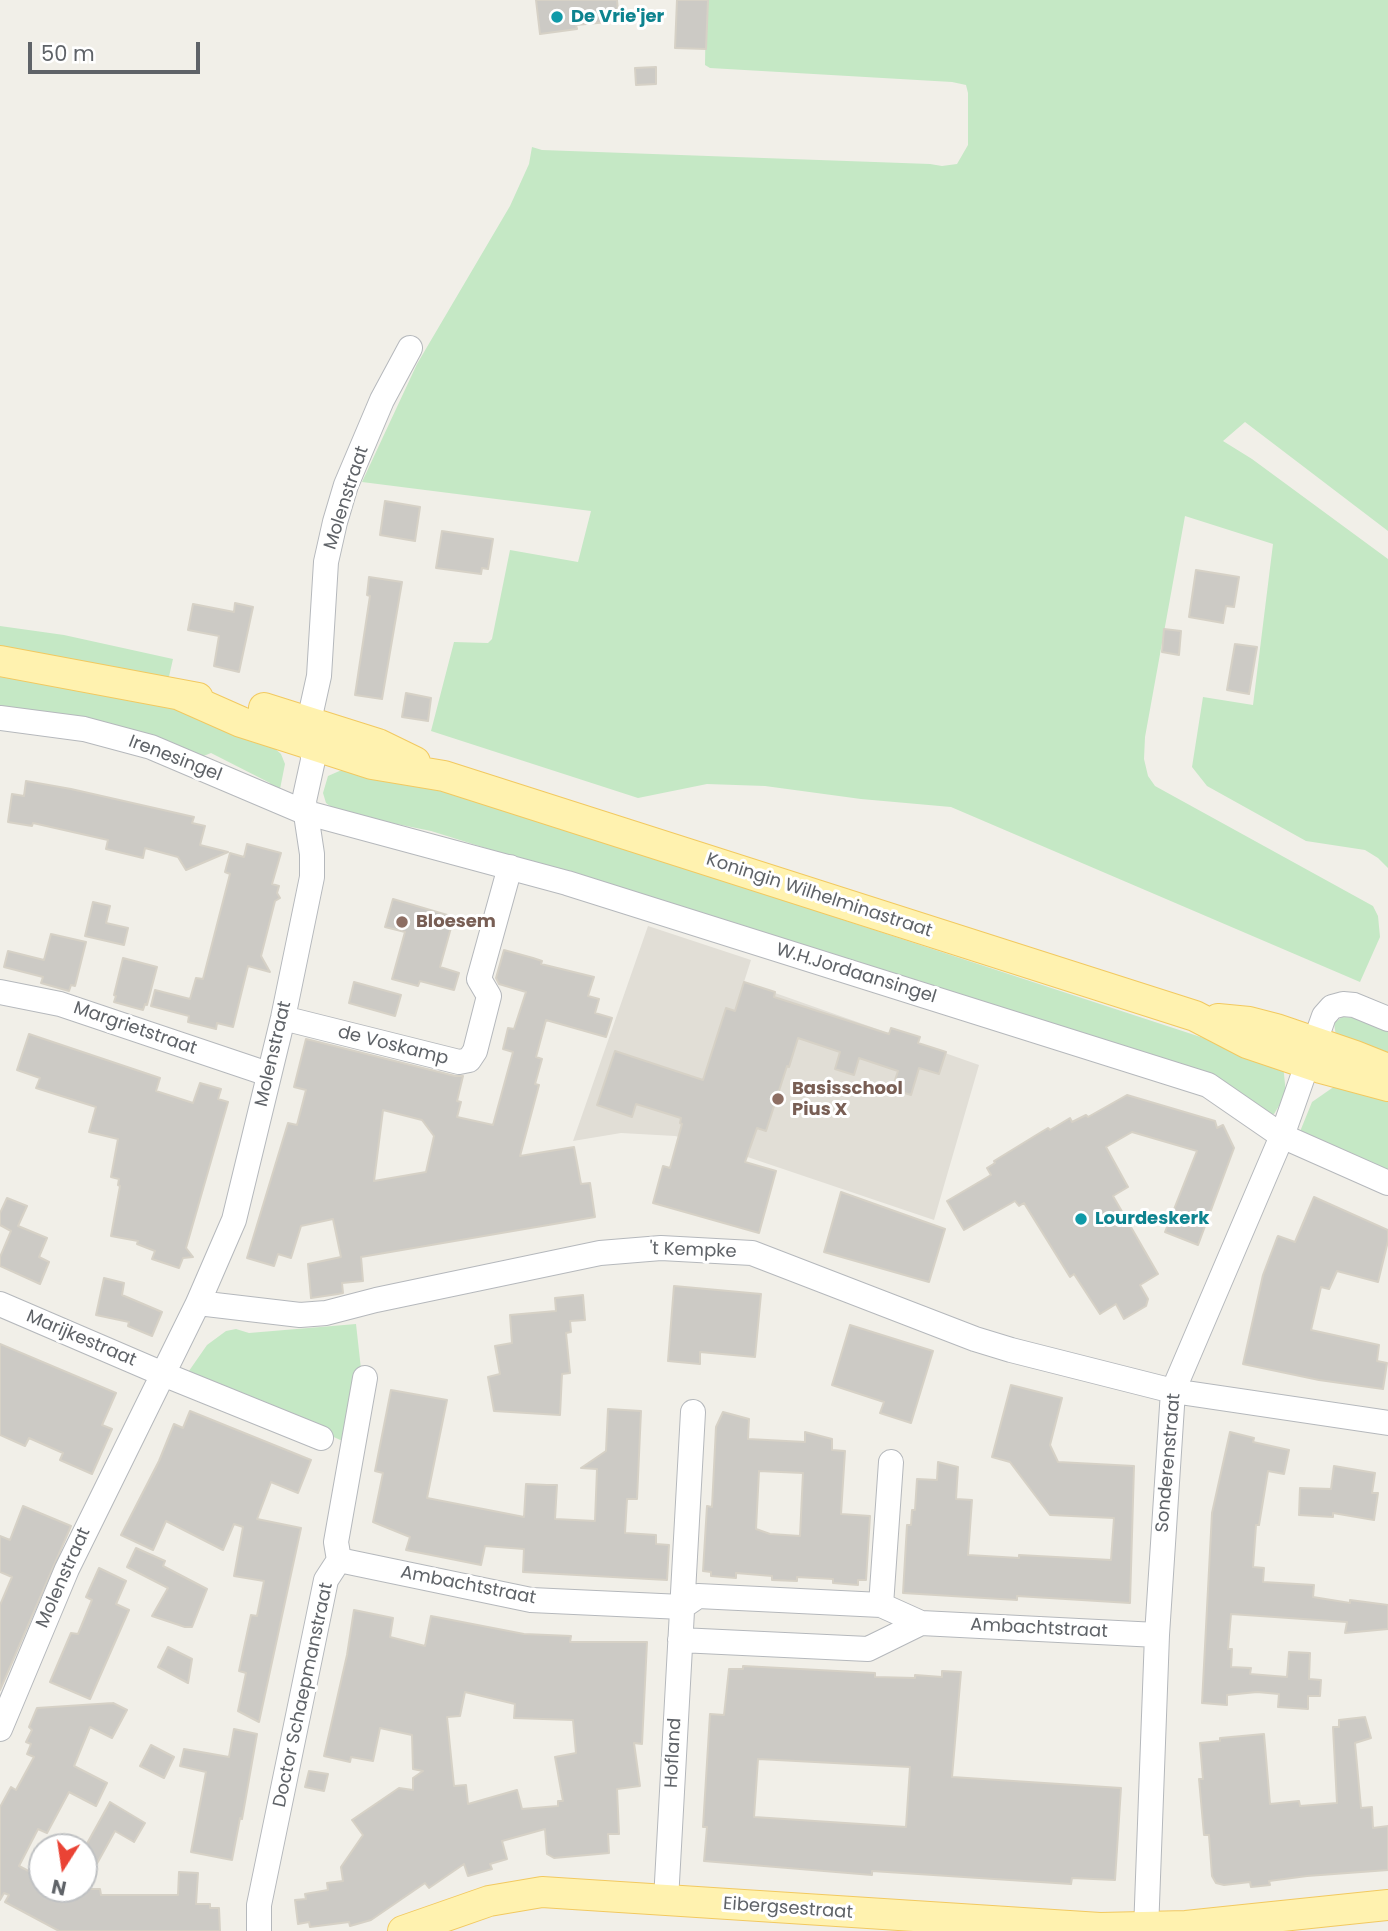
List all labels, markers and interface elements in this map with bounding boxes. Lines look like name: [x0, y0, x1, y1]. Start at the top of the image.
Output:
place label: De Vrie'jer: [571, 6, 664, 28]
marker: De Vrie'jer: [549, 9, 565, 25]
scale bar: [32, 28, 203, 72]
text: 50 m: [41, 39, 95, 68]
street label: Molenstraat: [320, 443, 374, 553]
street label: Irenesingel: [125, 731, 225, 787]
street label: Koningin Wilhelminastraat: [703, 849, 935, 943]
place label: Bloesem: [416, 911, 496, 933]
marker: Bloesem: [394, 914, 410, 930]
street label: W.H.Jordaansingel: [773, 939, 939, 1009]
street label: Margrietstraat: [71, 998, 199, 1060]
street label: Molenstraat: [251, 999, 297, 1109]
street label: de Voskamp: [335, 1022, 451, 1070]
place label: Basisschool Pius X: [792, 1078, 903, 1120]
marker: Basisschool Pius X: [770, 1091, 786, 1107]
place label: Lourdeskerk: [1095, 1208, 1209, 1230]
marker: Lourdeskerk: [1073, 1211, 1089, 1227]
street label: 't Kempke: [649, 1239, 737, 1263]
street label: Marijkestraat: [23, 1306, 139, 1372]
street label: Sonderenstraat: [1152, 1392, 1186, 1534]
street label: Molenstraat: [32, 1524, 96, 1632]
street label: Ambachtstraat: [398, 1562, 538, 1610]
street label: Doctor Schaepmanstraat: [270, 1581, 338, 1809]
street label: Ambachtstraat: [970, 1615, 1108, 1643]
street label: Hofland: [661, 1717, 687, 1789]
north arrow: [28, 1833, 98, 1903]
text: N: [49, 1872, 69, 1902]
street label: Eibergsestraat: [722, 1894, 854, 1924]

